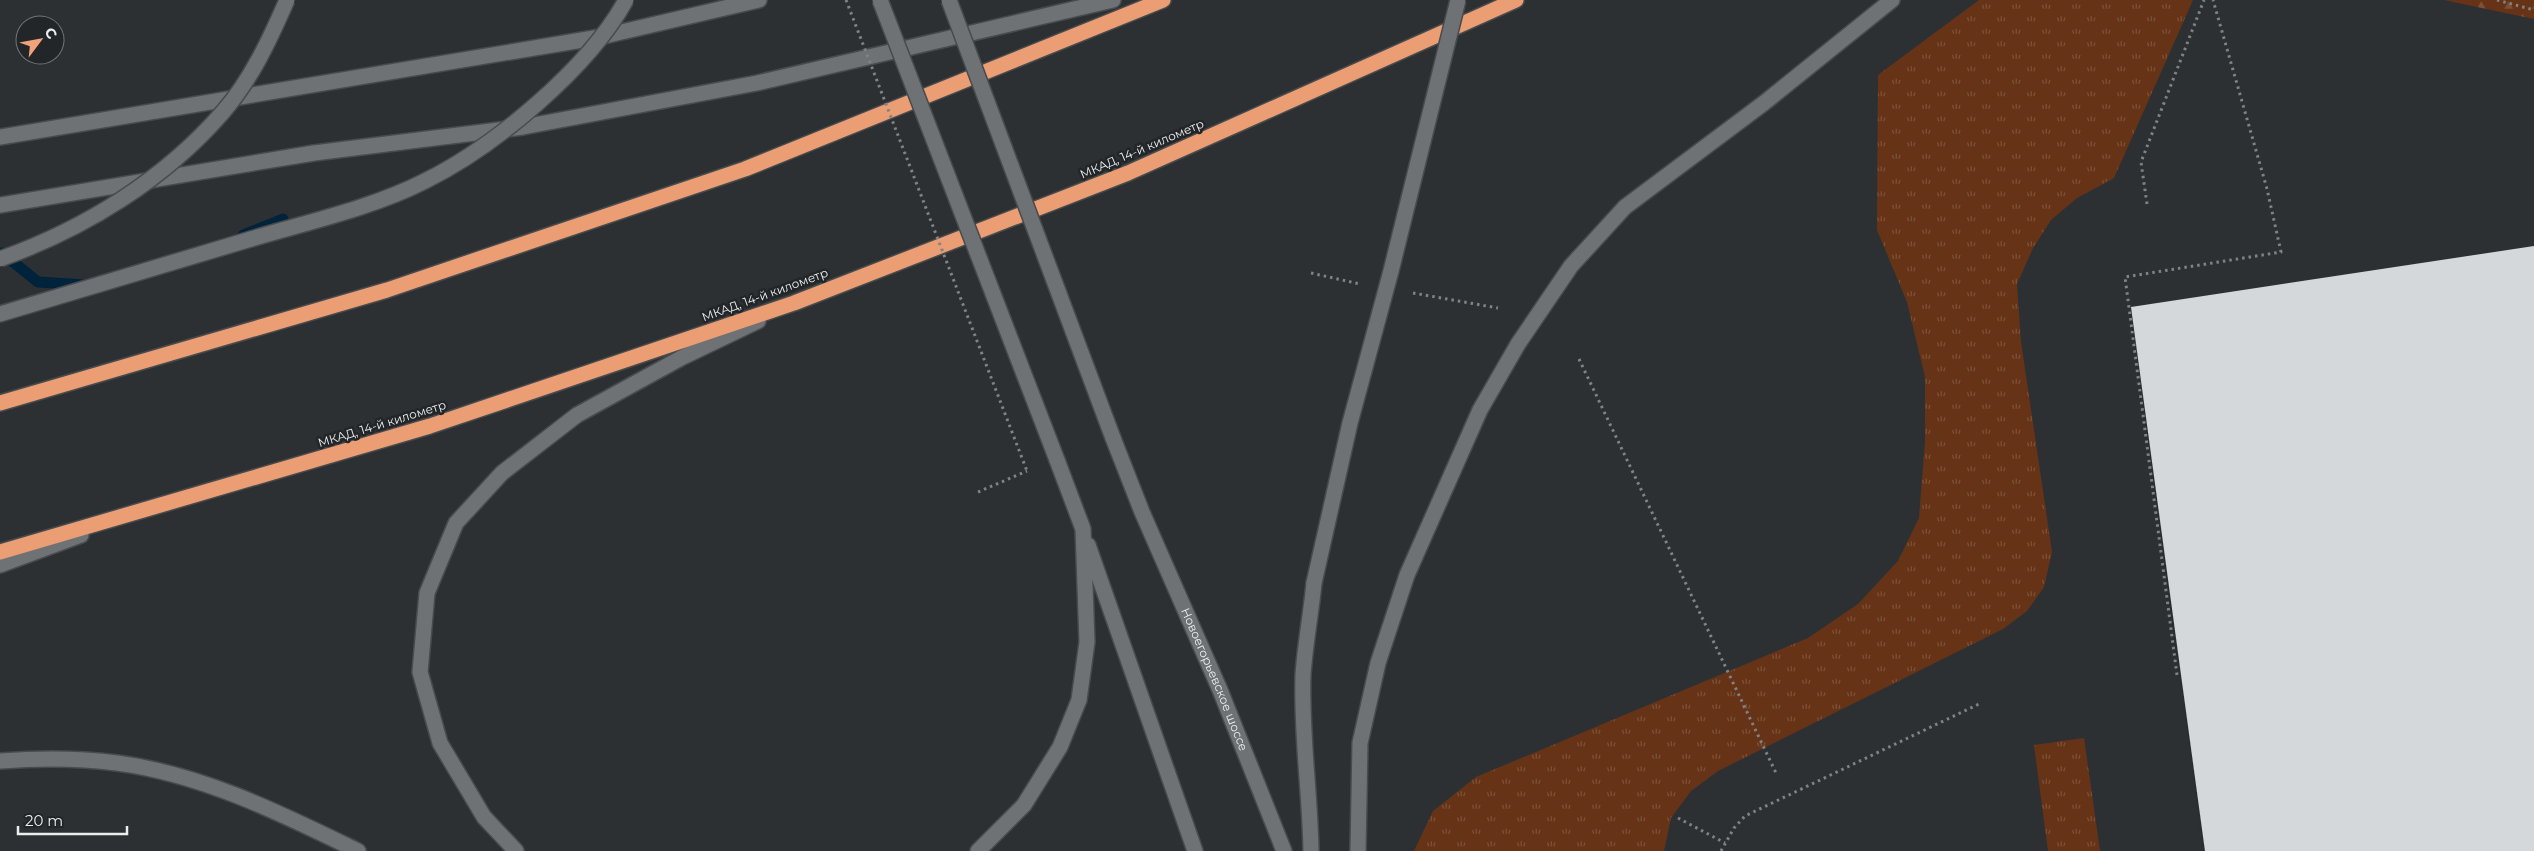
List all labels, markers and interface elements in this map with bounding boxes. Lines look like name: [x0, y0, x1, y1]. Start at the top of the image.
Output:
north arrow: [15, 15, 65, 65]
text: С: [41, 24, 61, 42]
street label: МКАД, 14-й километр: [1078, 116, 1206, 181]
street label: МКАД, 14-й километр: [700, 265, 830, 324]
street label: МКАД, 14-й километр: [316, 397, 448, 450]
street label: Новоегорьевское шоссе: [1178, 605, 1251, 753]
scale bar: [18, 804, 126, 836]
text: 20 m: [25, 811, 63, 830]

